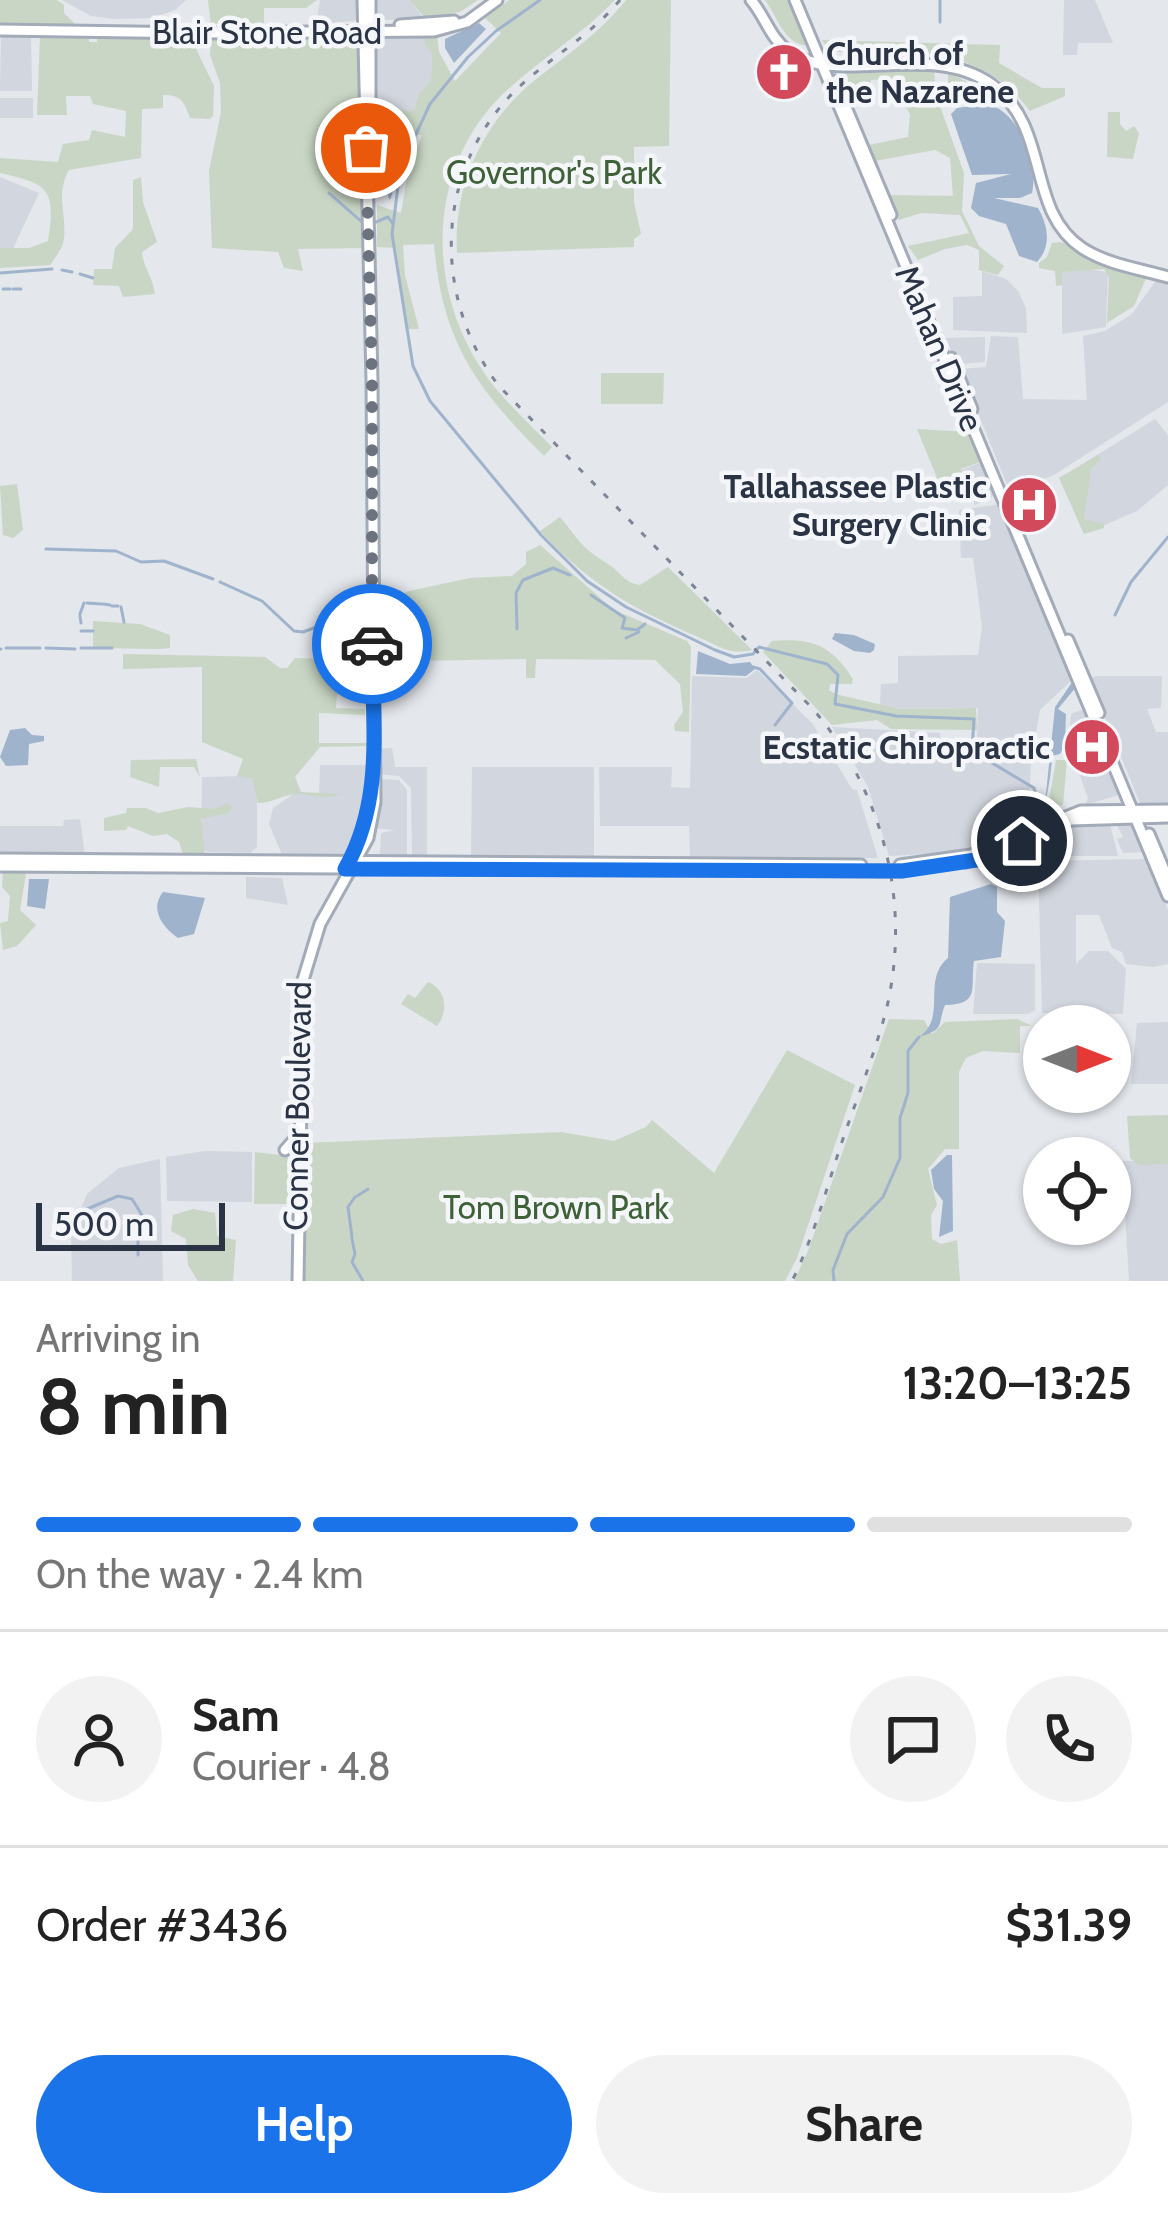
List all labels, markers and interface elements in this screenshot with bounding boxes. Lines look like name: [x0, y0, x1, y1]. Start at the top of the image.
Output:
street label: Blair Stone Road: [152, 12, 382, 52]
place label: Church of the Nazarene: [826, 33, 1014, 111]
church icon: Church of the Nazarene: [753, 41, 815, 103]
pin: [315, 97, 417, 199]
icon: bag: [333, 115, 399, 181]
park label: Governor's Park: [446, 152, 662, 192]
street label: Mahan Drive: [887, 259, 993, 437]
place label: Tallahassee Plastic Surgery Clinic: [723, 466, 987, 544]
hospital icon: Tallahassee Plastic Surgery Clinic: [998, 474, 1060, 536]
courier: [312, 584, 432, 704]
icon: car: [339, 611, 405, 677]
hospital icon: Ecstatic Chiropractic: [1061, 716, 1123, 778]
place label: Ecstatic Chiropractic: [762, 727, 1050, 767]
pin: [971, 790, 1073, 892]
icon: home: [989, 808, 1055, 874]
street label: Conner Boulevard: [275, 981, 319, 1231]
north arrow: [1023, 1005, 1131, 1113]
map controls: [1023, 1005, 1131, 1245]
button: locate: [1023, 1137, 1131, 1245]
park label: Tom Brown Park: [443, 1187, 669, 1227]
scale bar: [36, 1197, 225, 1250]
text: 500 m: [54, 1204, 154, 1244]
text: Arriving in: [36, 1314, 200, 1362]
text: 13:20–13:25: [902, 1356, 1132, 1410]
text: 8 min: [36, 1359, 230, 1454]
text: On the way · 2.4 km: [36, 1550, 363, 1598]
button: person: [36, 1676, 162, 1802]
button: chat: [850, 1676, 976, 1802]
button: phone: [1006, 1676, 1132, 1802]
text: Sam: [192, 1688, 280, 1742]
text: Courier · 4.8: [192, 1742, 391, 1790]
text: Order #3436: [36, 1898, 288, 1952]
text: $31.39: [1006, 1898, 1132, 1952]
button: Help: [36, 2055, 572, 2193]
button: Share: [596, 2055, 1132, 2193]

